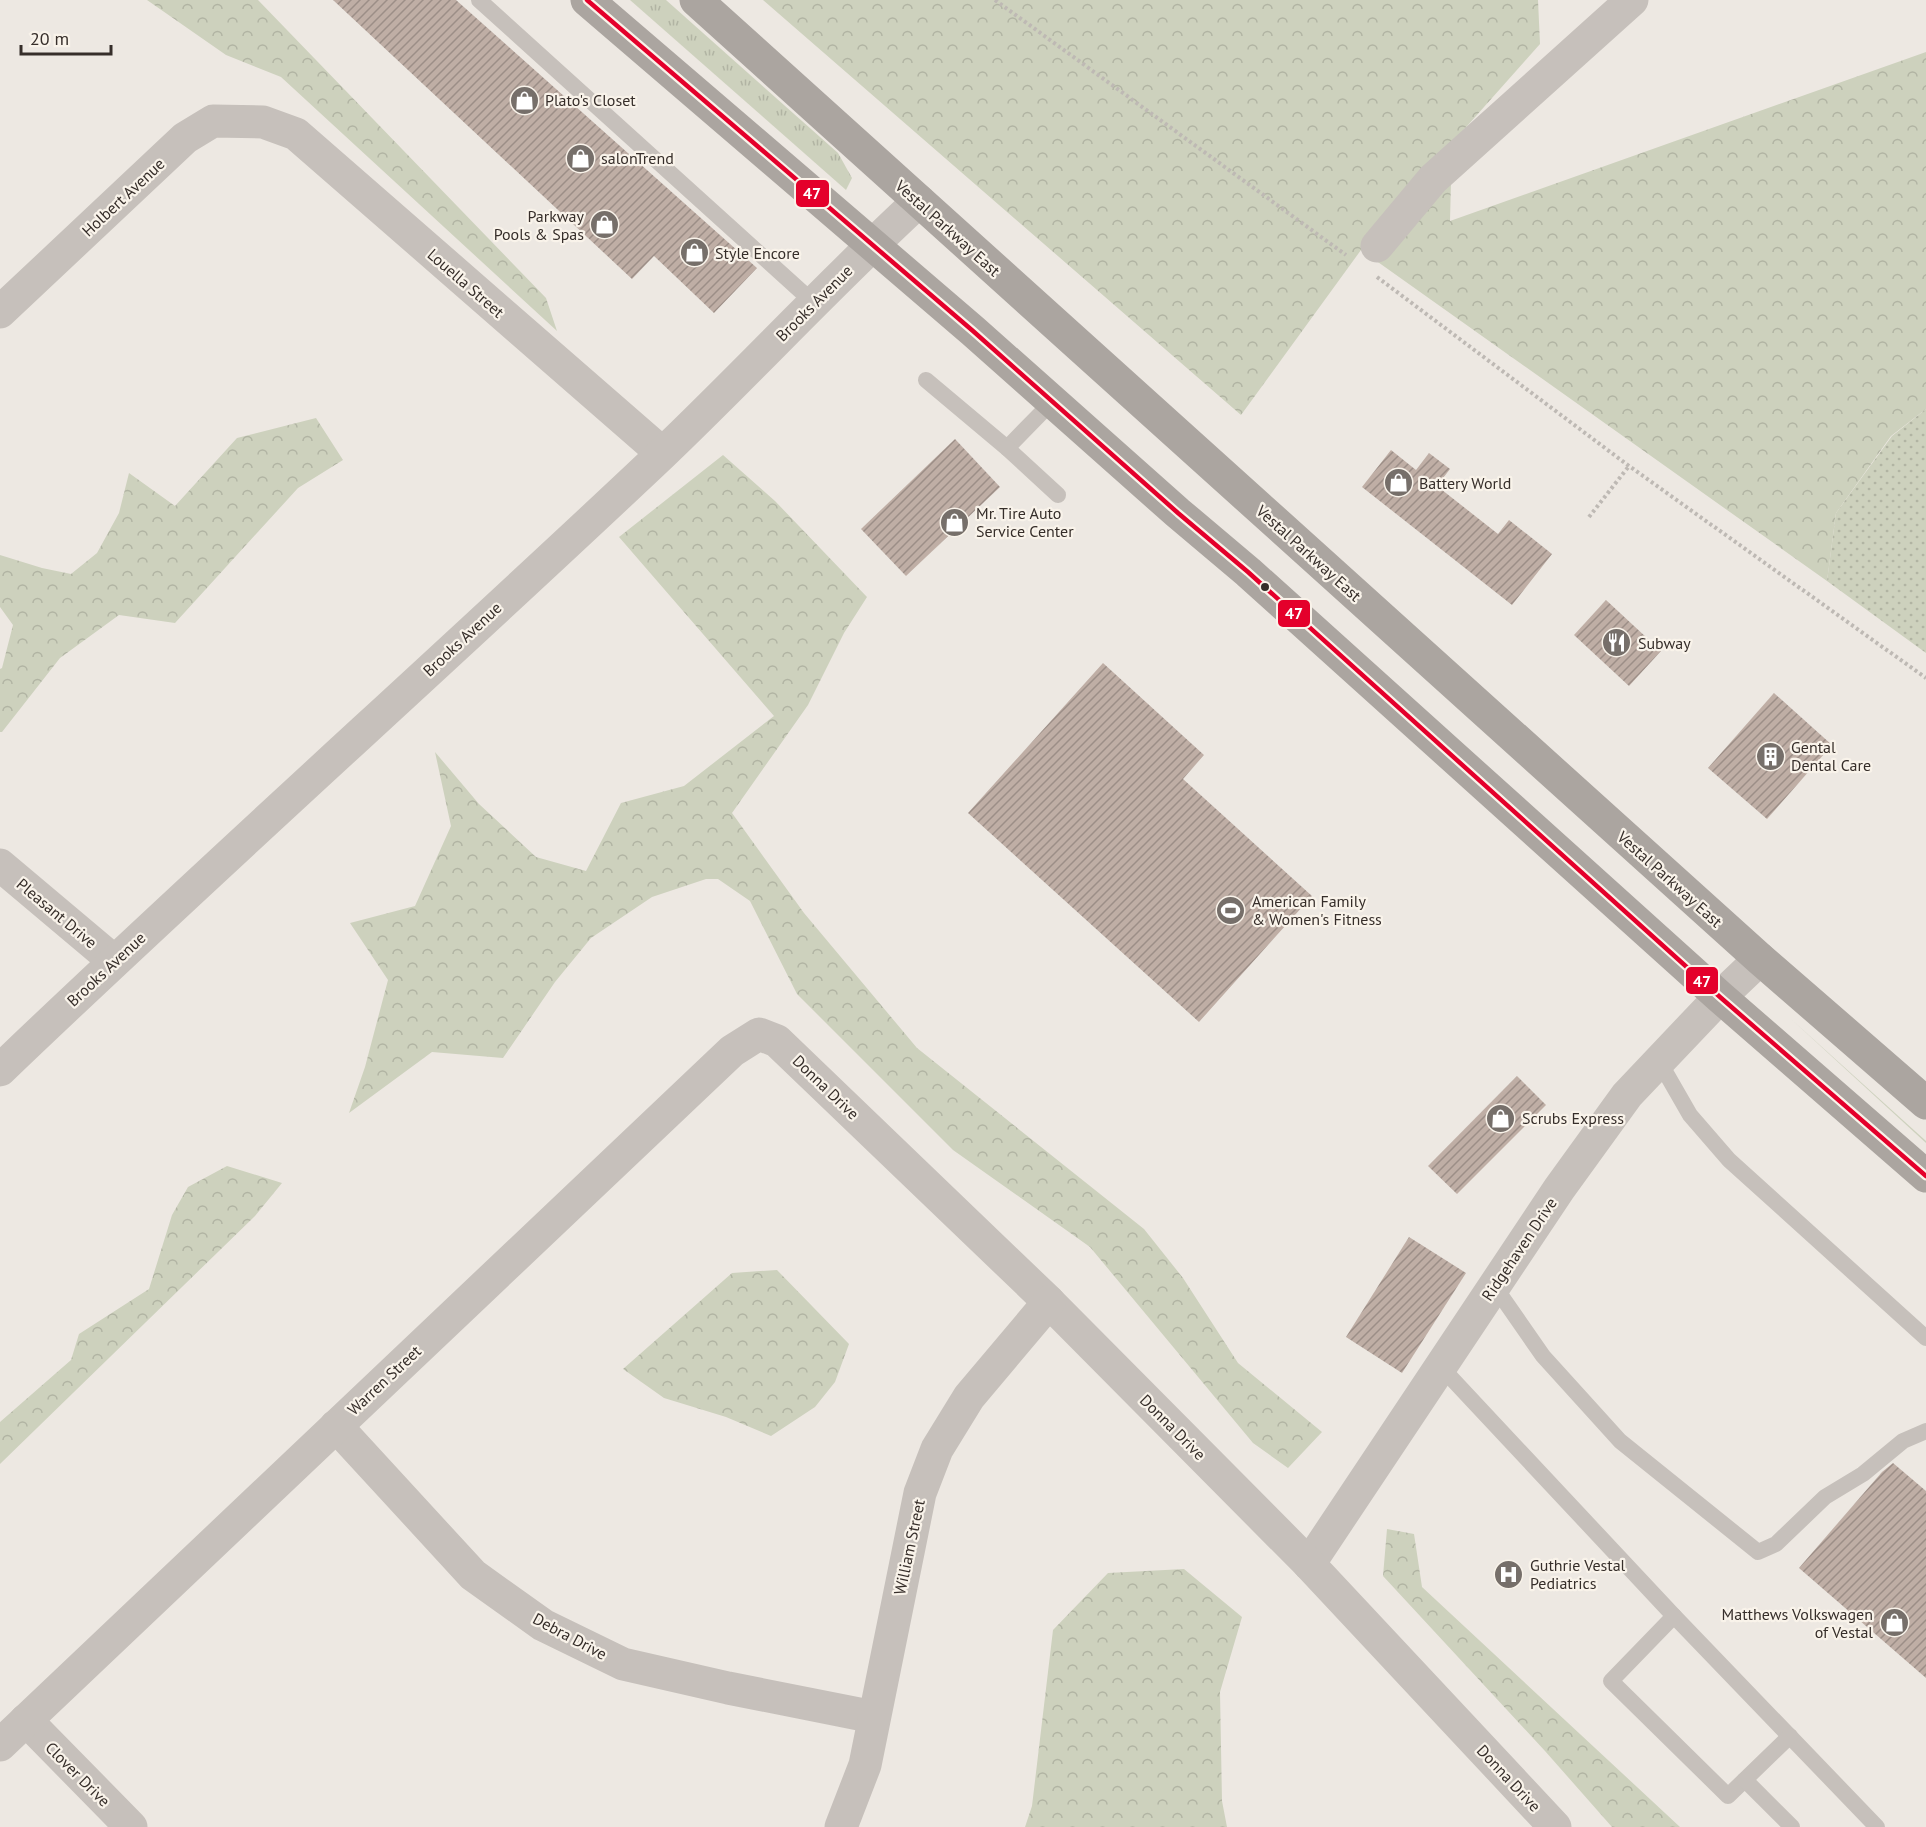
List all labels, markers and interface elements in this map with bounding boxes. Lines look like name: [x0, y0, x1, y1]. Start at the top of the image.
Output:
scale bar: [21, 18, 111, 56]
text: 20 m: [30, 27, 69, 50]
shop icon: Plato's Closet: [508, 84, 540, 116]
place label: Plato's Closet: [545, 90, 636, 110]
shop icon: salonTrend: [564, 142, 596, 174]
place label: salonTrend: [601, 148, 674, 168]
street label: Holbert Avenue: [77, 154, 169, 240]
street label: Vestal Parkway East: [891, 175, 1005, 281]
line badge: 47: [795, 179, 830, 208]
text: 47: [803, 183, 821, 203]
place label: Parkway Pools & Spas: [494, 206, 585, 244]
shop icon: Parkway Pools & Spas: [589, 209, 621, 241]
shop icon: Style Encore: [678, 237, 710, 269]
place label: Style Encore: [715, 243, 800, 263]
street label: Louella Street: [424, 244, 509, 322]
street label: Brooks Avenue: [772, 261, 856, 345]
shop icon: Battery World: [1382, 467, 1414, 499]
place label: Battery World: [1419, 473, 1511, 493]
street label: Vestal Parkway East: [1252, 500, 1366, 606]
place label: Mr. Tire Auto Service Center: [976, 503, 1074, 541]
shop icon: Mr. Tire Auto Service Center: [939, 506, 971, 538]
unlabelled marker: [1259, 581, 1271, 593]
street label: Brooks Avenue: [419, 598, 505, 680]
line badge: 47: [1277, 599, 1311, 628]
text: 47: [1285, 603, 1303, 623]
restaurant icon: Subway: [1601, 627, 1633, 659]
place label: Subway: [1638, 633, 1691, 653]
place label: Gental Dental Care: [1791, 737, 1871, 775]
building icon: Gental Dental Care: [1754, 740, 1786, 772]
street label: Vestal Parkway East: [1613, 826, 1727, 932]
street label: Pleasant Drive: [13, 874, 101, 952]
place label: American Family & Women's Fitness: [1252, 891, 1382, 929]
sports icon: American Family & Women's Fitness: [1215, 894, 1247, 926]
street label: Brooks Avenue: [63, 928, 149, 1010]
line badge: 47: [1685, 966, 1719, 995]
text: 47: [1693, 971, 1711, 991]
street label: Donna Drive: [789, 1050, 863, 1124]
shop icon: Scrubs Express: [1485, 1102, 1517, 1134]
place label: Scrubs Express: [1522, 1108, 1624, 1128]
street label: Ridgehaven Drive: [1477, 1194, 1561, 1304]
street label: Warren Street: [343, 1340, 425, 1419]
street label: Donna Drive: [1136, 1390, 1210, 1464]
street label: William Street: [889, 1497, 929, 1597]
place label: Guthrie Vestal Pediatrics: [1530, 1555, 1626, 1593]
hospital icon: Guthrie Vestal Pediatrics: [1493, 1558, 1525, 1590]
place label: Matthews Volkswagen of Vestal: [1722, 1604, 1873, 1642]
shop icon: Matthews Volkswagen of Vestal: [1878, 1607, 1910, 1639]
street label: Debra Drive: [530, 1608, 610, 1664]
street label: Clover Drive: [41, 1737, 115, 1811]
street label: Donna Drive: [1473, 1740, 1545, 1816]

